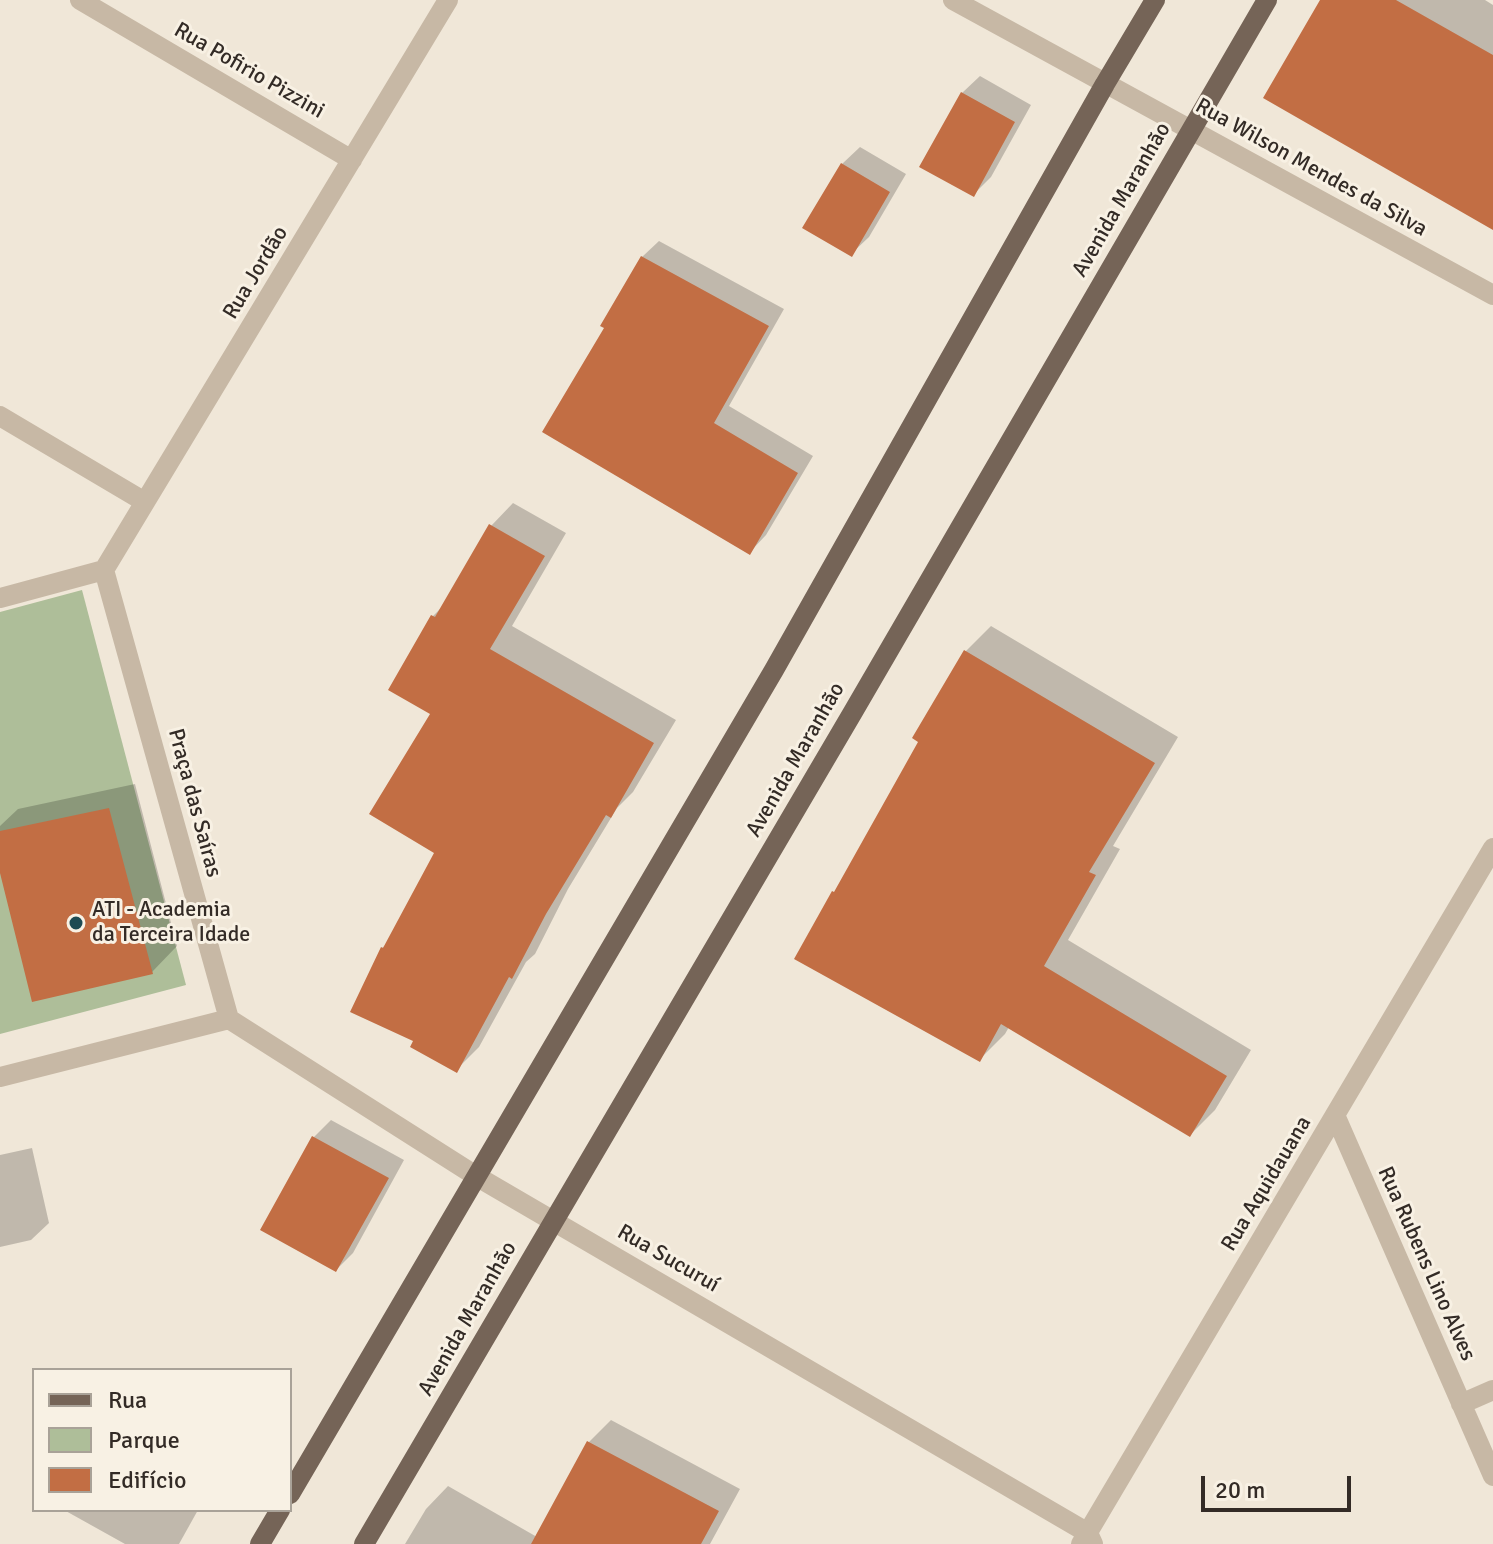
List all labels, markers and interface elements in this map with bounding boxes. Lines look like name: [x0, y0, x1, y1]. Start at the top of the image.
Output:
street label: Rua Pofirio Pizzini: [169, 17, 329, 125]
street label: Rua Wilson Mendes da Silva: [1191, 93, 1431, 243]
street label: Avenida Maranhão: [1067, 118, 1177, 282]
street label: Rua Jordão: [218, 222, 294, 324]
street label: Avenida Maranhão: [741, 678, 851, 842]
street label: Praça das Saíras: [161, 726, 227, 880]
place label: ATI - Academia da Terceira Idade: [92, 897, 250, 948]
marker: ATI - Academia da Terceira Idade: [67, 914, 85, 932]
street label: Rua Aquidauana: [1216, 1112, 1318, 1256]
street label: Rua Rubens Lino Alves: [1371, 1163, 1481, 1365]
street label: Rua Sucuruí: [612, 1219, 724, 1299]
street label: Avenida Maranhão: [413, 1237, 523, 1401]
legend: [32, 1368, 292, 1512]
text: Rua: [108, 1385, 147, 1415]
text: Parque: [108, 1425, 180, 1455]
scale bar: [1205, 1460, 1355, 1510]
text: Edifício: [108, 1465, 186, 1495]
text: 20 m: [1215, 1475, 1265, 1505]

